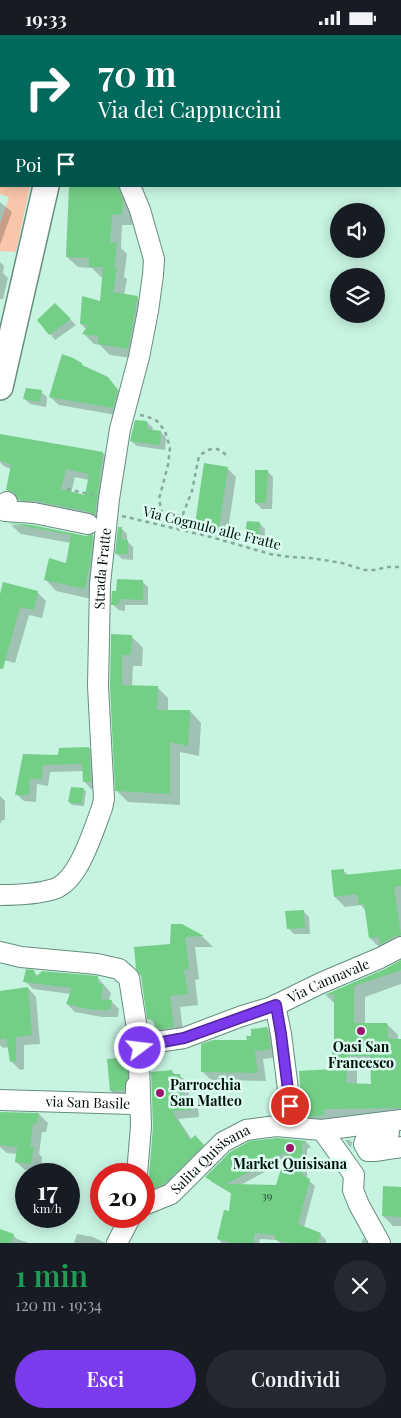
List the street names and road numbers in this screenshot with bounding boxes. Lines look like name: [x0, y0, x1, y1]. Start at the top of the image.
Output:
street label: Via Cognulo alle Fratte: [140, 501, 283, 554]
street label: Strada Fratte: [90, 527, 115, 610]
street label: Via Cannavale: [283, 954, 372, 1007]
street label: via San Basile: [44, 1091, 131, 1113]
street label: Salita Quisisana: [166, 1120, 253, 1198]

